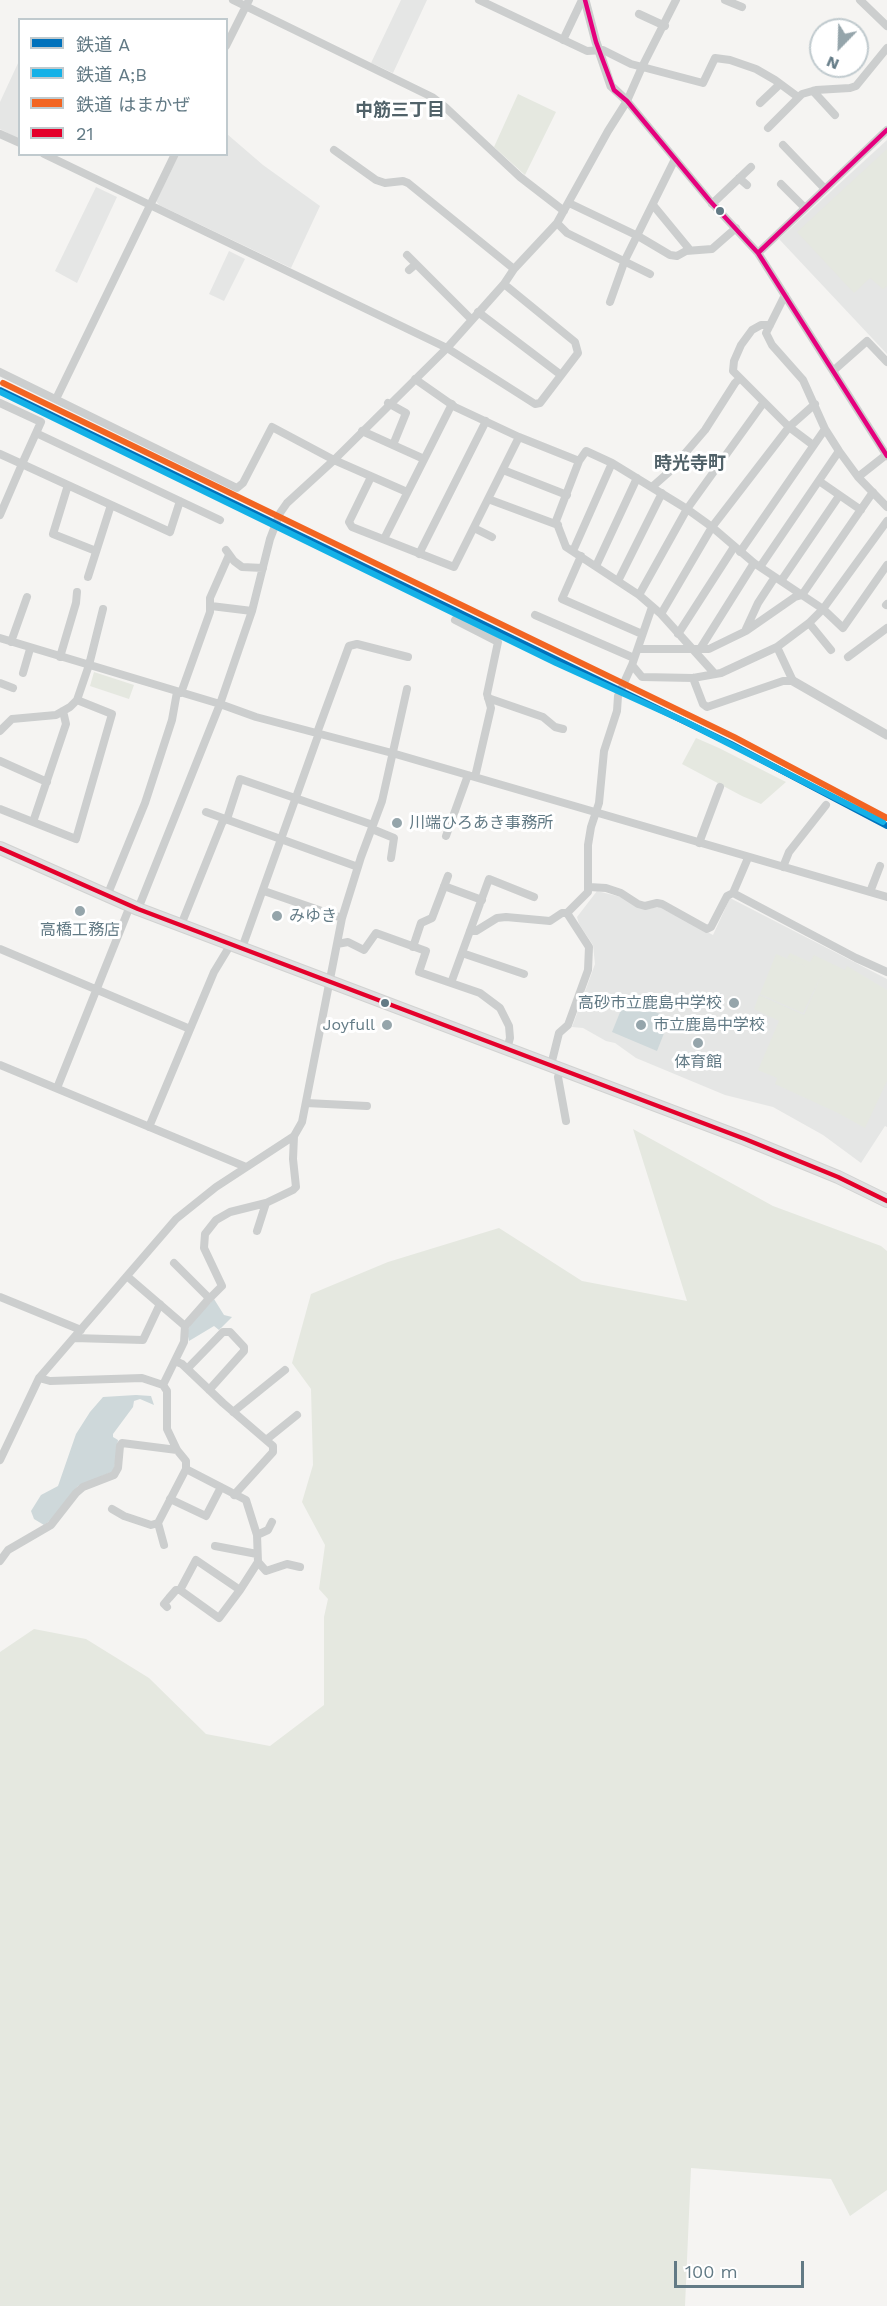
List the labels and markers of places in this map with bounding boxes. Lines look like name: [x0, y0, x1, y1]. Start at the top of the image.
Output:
unlabelled marker: [714, 205, 726, 217]
place label: 川端ひろあき事務所: [409, 813, 553, 833]
marker: 川端ひろあき事務所: [390, 816, 404, 830]
marker: 高橋工務店: [73, 904, 87, 918]
place label: みゆき: [289, 906, 337, 926]
marker: みゆき: [270, 909, 284, 923]
place label: 高橋工務店: [40, 920, 120, 940]
place label: 高砂市立鹿島中学校: [578, 993, 722, 1013]
marker: 高砂市立鹿島中学校: [727, 996, 741, 1010]
unlabelled marker: [379, 997, 391, 1009]
place label: Joyfull: [323, 1015, 375, 1035]
place label: 市立鹿島中学校: [653, 1015, 765, 1035]
marker: Joyfull: [380, 1018, 394, 1032]
marker: 市立鹿島中学校: [634, 1018, 648, 1032]
marker: 体育館: [691, 1036, 705, 1050]
place label: 体育館: [674, 1052, 722, 1072]

